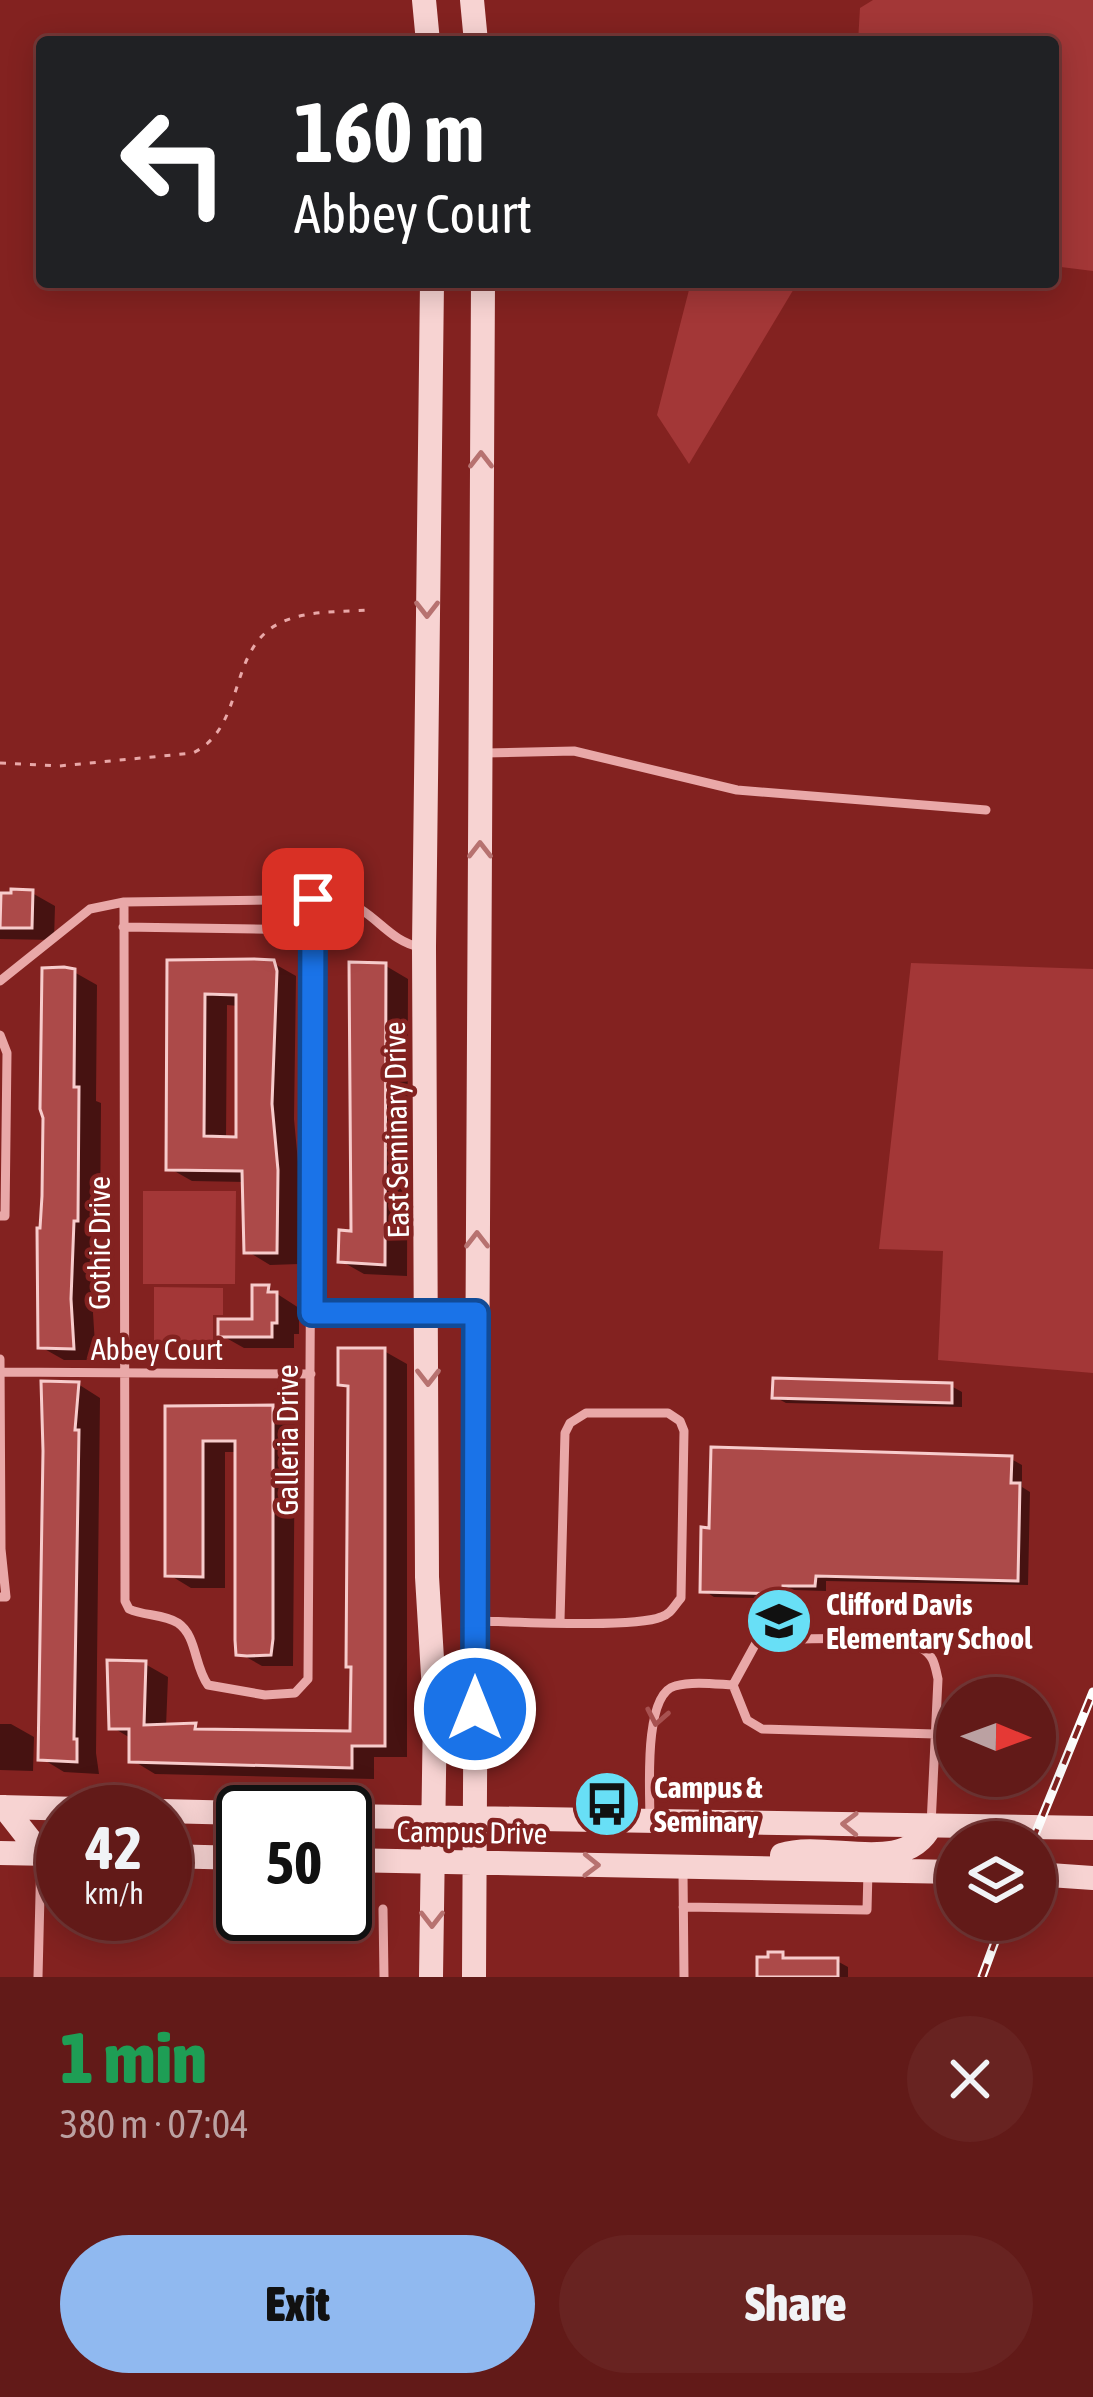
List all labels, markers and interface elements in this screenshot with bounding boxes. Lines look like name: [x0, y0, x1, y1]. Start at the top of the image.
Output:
icon: left: [96, 84, 252, 240]
text: 160 m: [294, 84, 484, 180]
text: Abbey Court: [294, 183, 532, 244]
one-way arrow: [468, 450, 494, 468]
one-way arrow: [414, 601, 440, 619]
one-way arrow: [466, 840, 492, 859]
pin: [262, 848, 364, 950]
icon: arrive: [280, 866, 346, 932]
street label: East Seminary Drive: [377, 1021, 415, 1239]
street label: Gothic Drive: [82, 1176, 116, 1310]
one-way arrow: [464, 1230, 490, 1248]
street label: Abbey Court: [91, 1332, 223, 1366]
street label: Galleria Drive: [270, 1364, 304, 1516]
one-way arrow: [415, 1369, 441, 1387]
school or university icon: Clifford Davis Elementary School: [744, 1586, 814, 1656]
place label: Clifford Davis Elementary School: [826, 1587, 1033, 1655]
position arrow: [412, 1646, 538, 1772]
north arrow: [936, 1677, 1056, 1797]
map controls: [936, 1677, 1056, 1941]
one-way arrow: [645, 1707, 671, 1727]
bus stop icon: Campus & Seminary: [572, 1769, 642, 1839]
place label: Campus & Seminary: [654, 1770, 762, 1838]
speed limit sign: 50: [216, 1785, 372, 1941]
one-way arrow: [840, 1811, 859, 1837]
text: 42: [86, 1813, 142, 1882]
street label: Campus Drive: [396, 1814, 548, 1850]
button: layers: [936, 1821, 1056, 1941]
one-way arrow: [582, 1851, 601, 1877]
text: km/h: [84, 1876, 144, 1910]
one-way arrow: [419, 1911, 445, 1929]
text: 1 min: [60, 2016, 207, 2098]
button: close: [907, 2016, 1033, 2142]
text: 380 m · 07:04: [60, 2102, 249, 2146]
button: Exit: [60, 2235, 535, 2373]
button: Share: [559, 2235, 1033, 2373]

